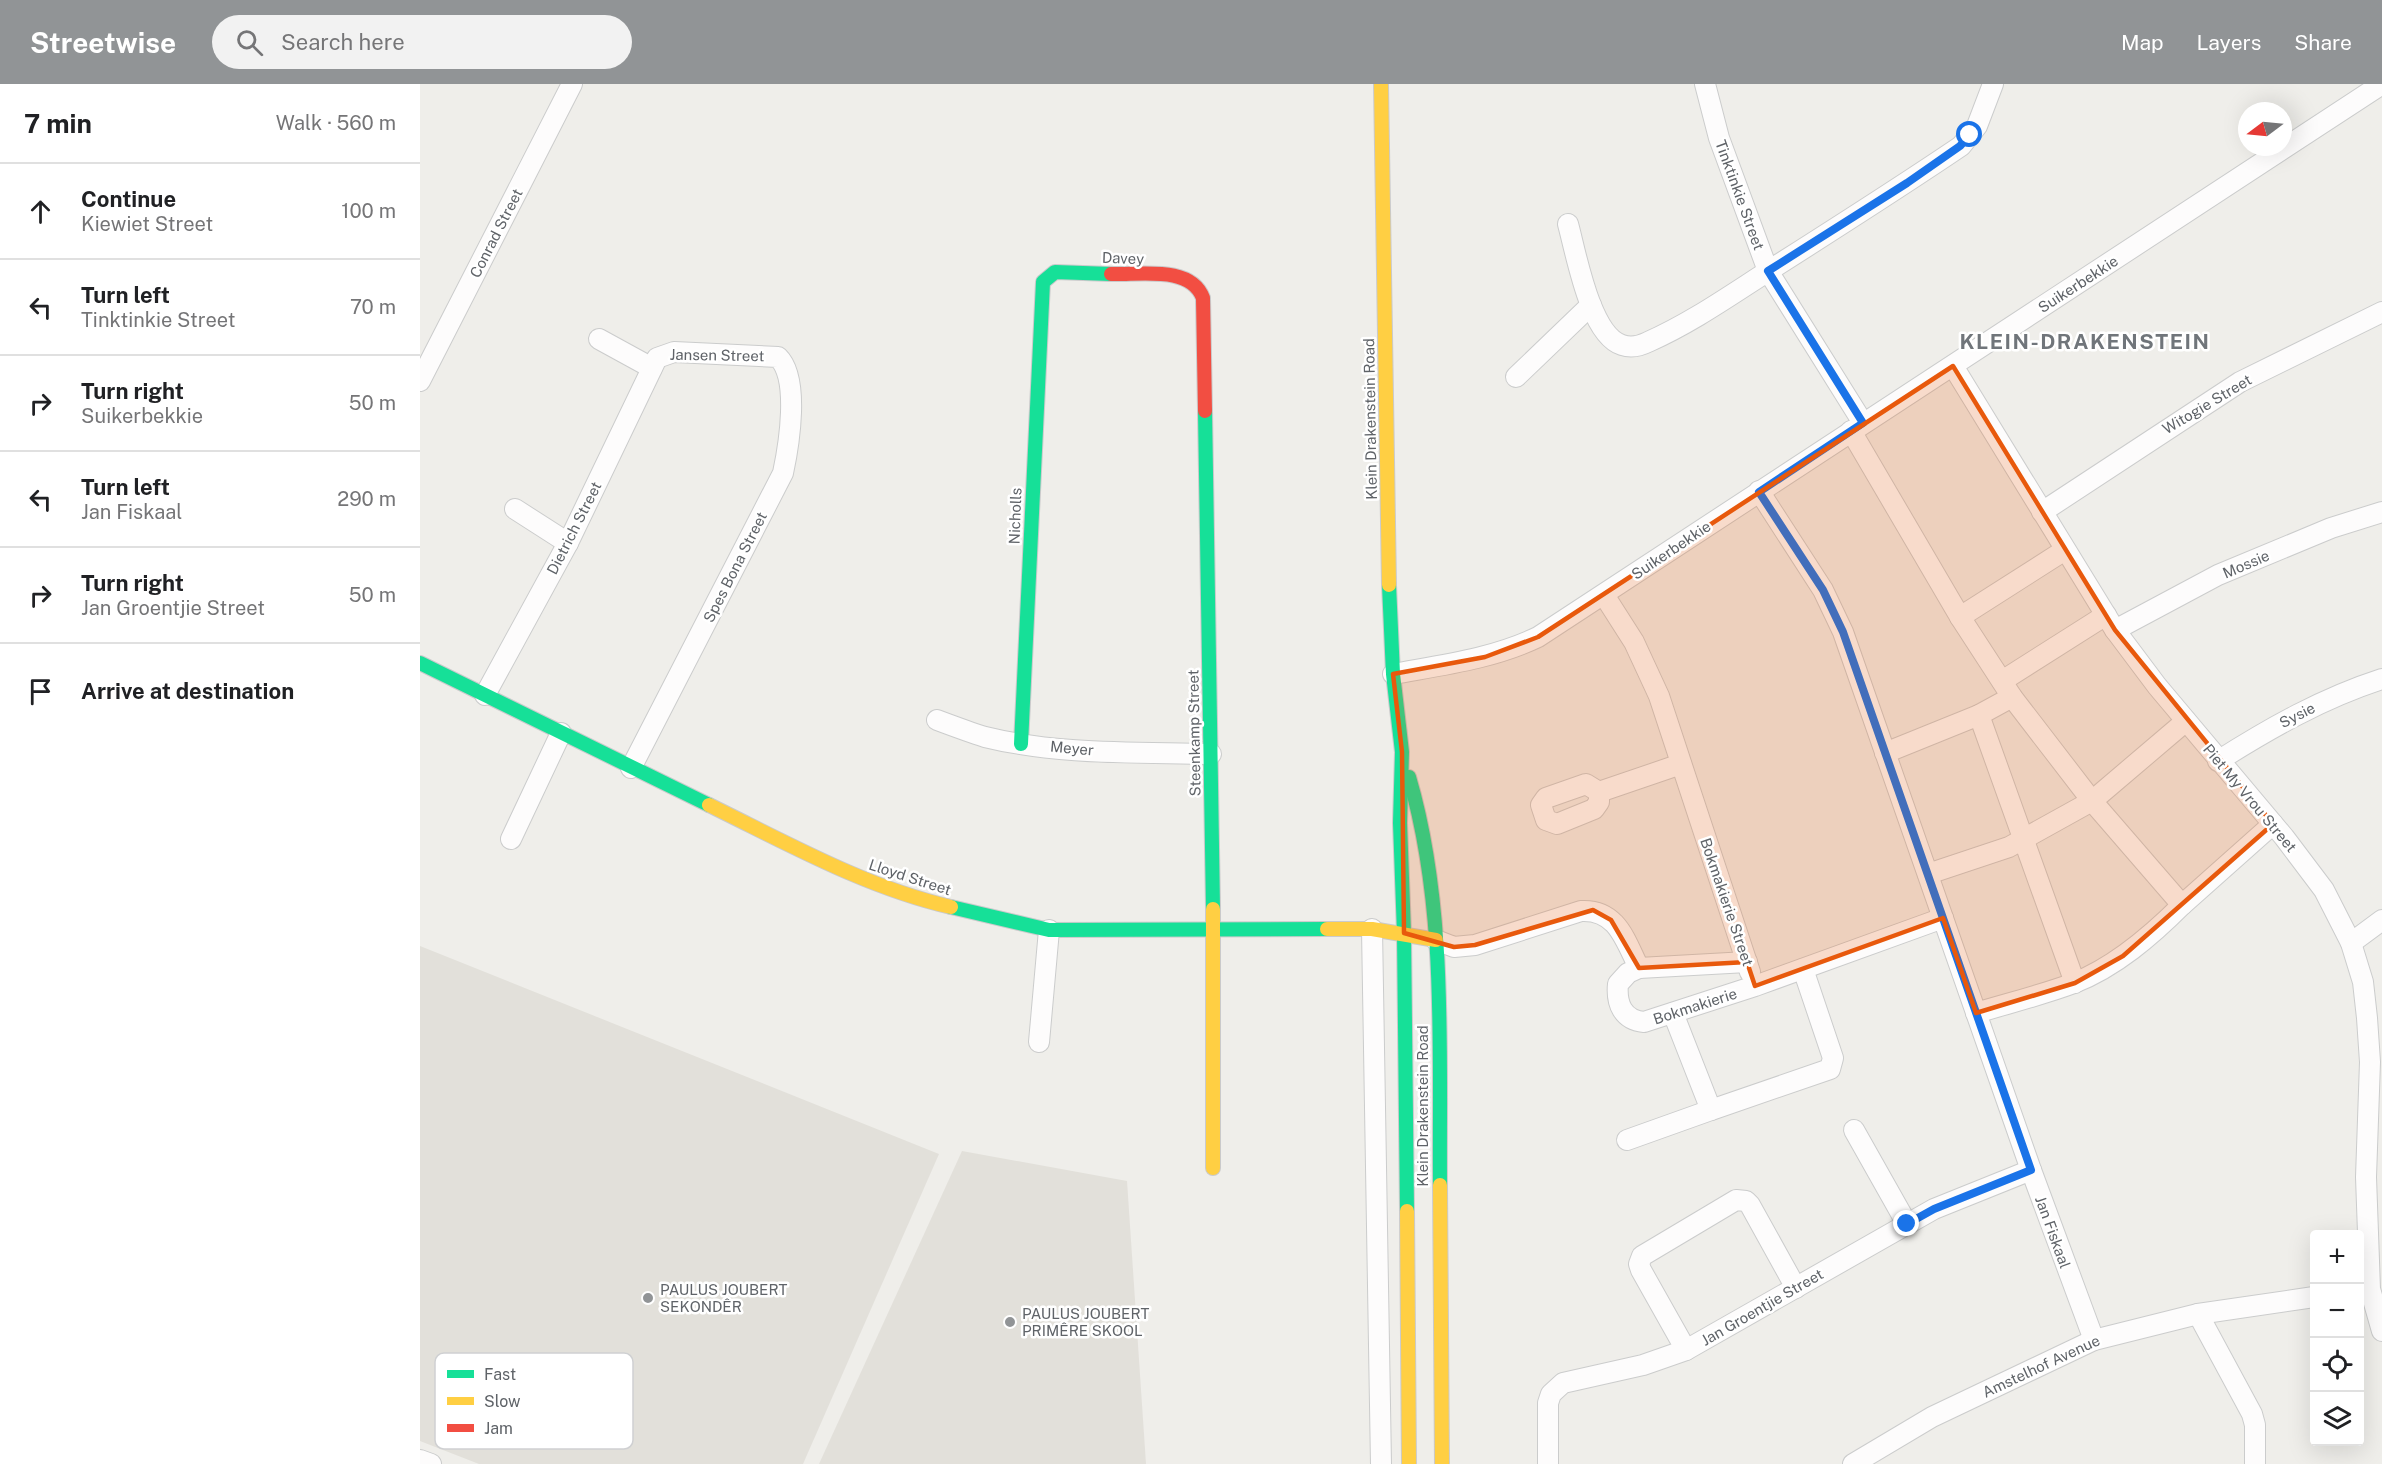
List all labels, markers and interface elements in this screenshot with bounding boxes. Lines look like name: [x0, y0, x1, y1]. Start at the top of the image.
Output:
search box: [212, 15, 632, 69]
text: Streetwise: [30, 26, 176, 59]
icon: search: [233, 26, 266, 59]
text: Search here: [281, 29, 405, 55]
text: Map: [2121, 30, 2164, 55]
text: Layers: [2197, 30, 2261, 55]
text: Share: [2294, 30, 2352, 55]
north arrow: [2238, 102, 2292, 156]
text: 7 min: [24, 108, 92, 139]
text: Walk · 560 m: [276, 111, 396, 135]
route start: [1956, 121, 1982, 147]
street label: Tinktinkie Street: [1712, 138, 1768, 252]
street label: Conrad Street: [466, 185, 526, 280]
text: Continue: [81, 186, 176, 212]
icon: ahead: [24, 195, 57, 228]
text: 100 m: [341, 199, 396, 223]
text: Kiewiet Street: [81, 212, 213, 236]
street label: Davey: [1102, 249, 1144, 267]
street label: Suikerbekkie: [2035, 252, 2121, 316]
text: Turn left: [81, 282, 170, 308]
icon: left: [24, 291, 57, 324]
text: 70 m: [350, 295, 396, 319]
text: Tinktinkie Street: [81, 308, 236, 332]
district label: KLEIN-DRAKENSTEIN: [1960, 329, 2210, 354]
street label: Klein Drakenstein Road: [1360, 338, 1380, 500]
street label: Jansen Street: [669, 346, 765, 364]
street label: Witogie Street: [2159, 371, 2255, 437]
text: Turn right: [81, 378, 184, 404]
icon: right: [24, 387, 57, 420]
text: 50 m: [349, 391, 396, 415]
text: Suikerbekkie: [81, 404, 203, 428]
text: Turn left: [81, 474, 170, 500]
street label: Dietrich Street: [543, 479, 605, 577]
icon: left: [24, 483, 57, 516]
text: 290 m: [337, 487, 396, 511]
street label: Nicholls: [1006, 487, 1024, 545]
text: Jan Fiskaal: [81, 500, 182, 524]
street label: Spes Bona Street: [700, 509, 770, 625]
street label: Suikerbekkie: [1628, 517, 1714, 583]
street label: Mossie: [2220, 547, 2272, 581]
text: Turn right: [81, 570, 184, 596]
icon: right: [24, 579, 57, 612]
text: 50 m: [349, 583, 396, 607]
text: Jan Groentjie Street: [81, 596, 265, 620]
street label: Steenkamp Street: [1184, 669, 1204, 797]
icon: arrive: [24, 675, 57, 708]
text: Arrive at destination: [81, 678, 294, 704]
street label: Sysie: [2276, 699, 2318, 731]
street label: Meyer: [1049, 738, 1095, 758]
street label: Piet My Vrou Street: [2200, 741, 2300, 856]
street label: Bokmakierie Street: [1697, 836, 1757, 968]
street label: Lloyd Street: [867, 856, 953, 898]
street label: Bokmakierie: [1651, 984, 1739, 1028]
street label: Klein Drakenstein Road: [1414, 1025, 1431, 1187]
street label: Jan Fiskaal: [2032, 1193, 2074, 1271]
route end: [1893, 1210, 1919, 1236]
map controls: [2310, 1230, 2364, 1446]
button: +: [2310, 1230, 2364, 1284]
street label: Jan Groentjie Street: [1698, 1265, 1826, 1349]
place label: PAULUS JOUBERT SEKONDÊR: [660, 1281, 787, 1315]
button: −: [2310, 1284, 2364, 1338]
marker: PAULUS JOUBERT SEKONDÊR: [641, 1291, 655, 1305]
place label: PAULUS JOUBERT PRIMÊRE SKOOL: [1022, 1305, 1149, 1339]
marker: PAULUS JOUBERT PRIMÊRE SKOOL: [1003, 1315, 1017, 1329]
street label: Amstelhof Avenue: [1980, 1331, 2102, 1401]
button: locate: [2310, 1338, 2364, 1392]
legend: [435, 1353, 633, 1449]
text: Fast: [484, 1365, 516, 1384]
text: Slow: [484, 1392, 521, 1411]
button: layers: [2310, 1392, 2364, 1446]
text: Jam: [484, 1419, 513, 1438]

